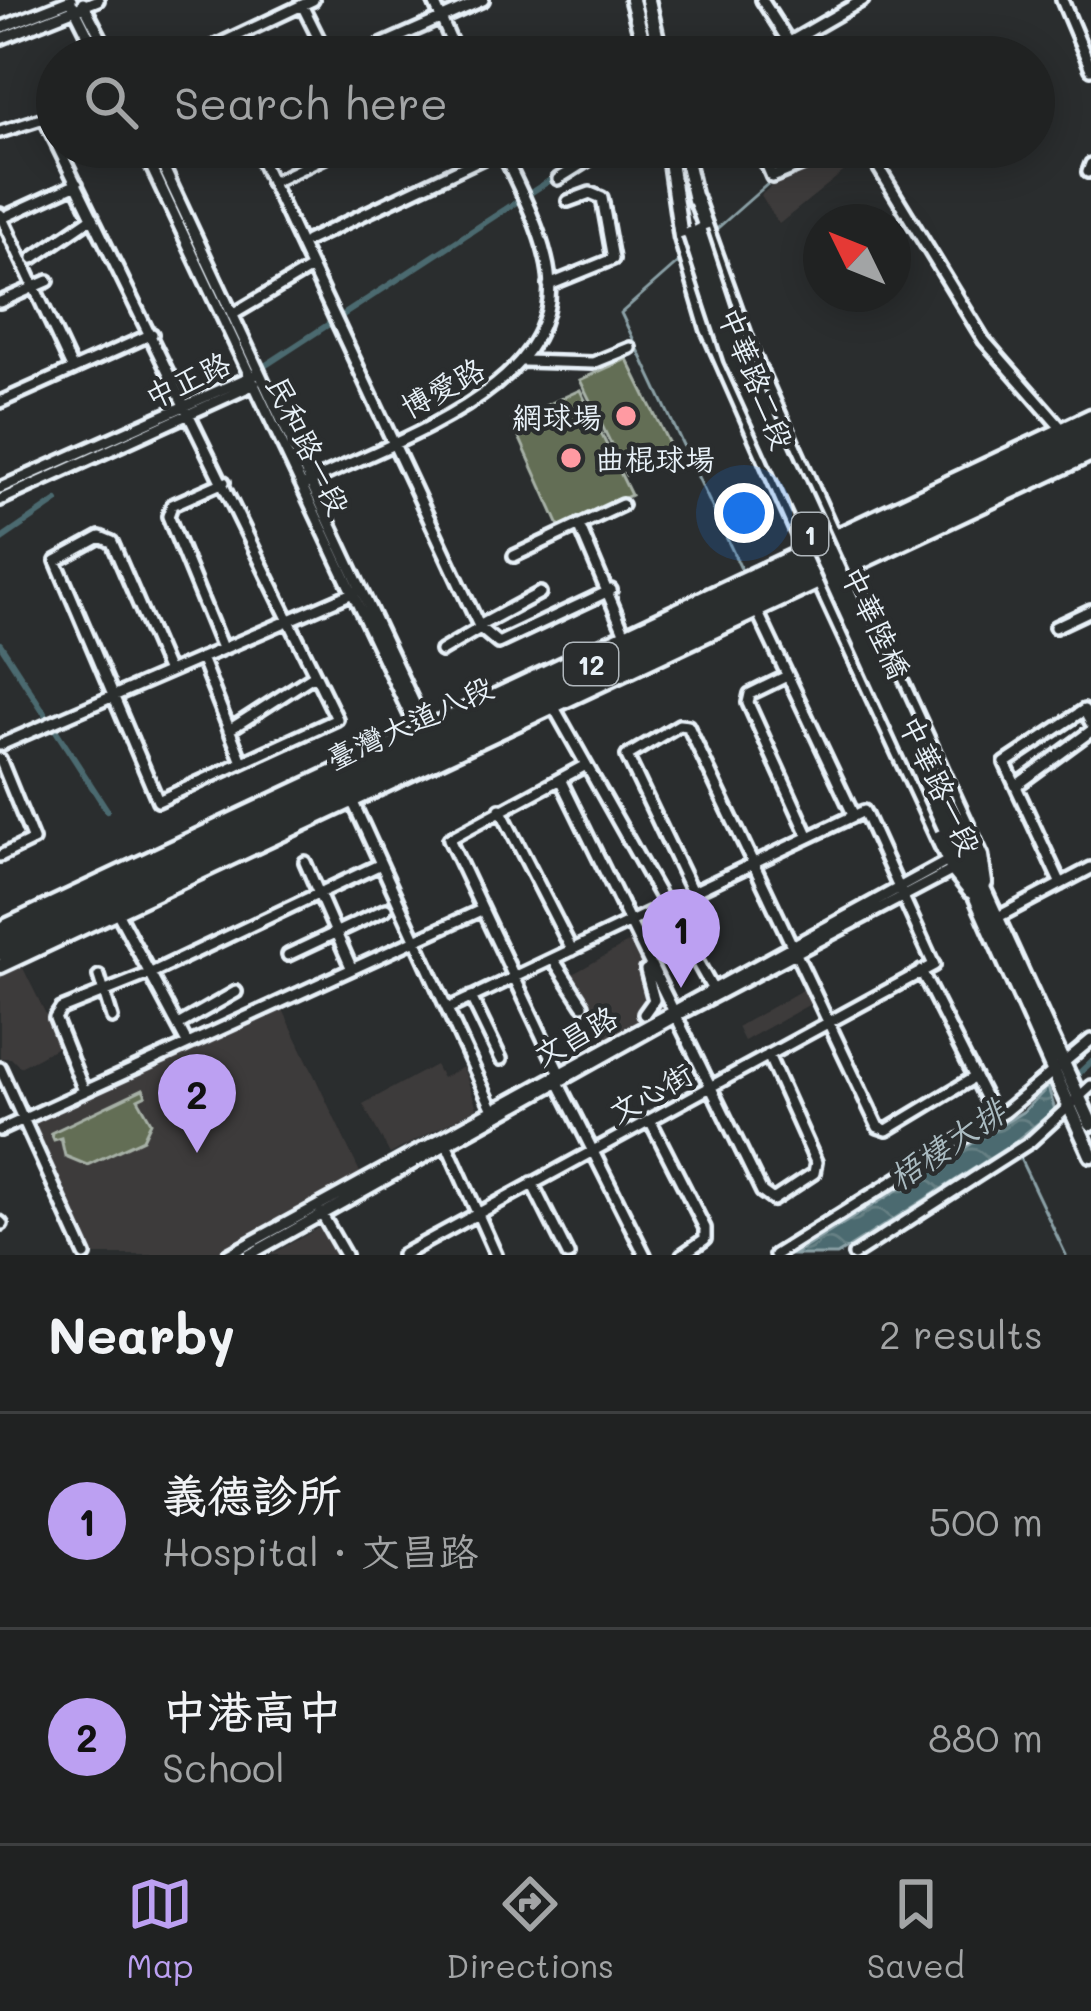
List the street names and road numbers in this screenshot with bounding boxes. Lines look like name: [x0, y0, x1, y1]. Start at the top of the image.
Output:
street label: 中華路二段: [710, 301, 804, 455]
street label: 中正路: [138, 342, 236, 416]
street label: 博愛路: [393, 348, 491, 426]
street label: 民和路一段: [258, 369, 360, 521]
road number: 1: [792, 513, 828, 555]
street label: 中華陸橋: [834, 559, 920, 685]
road number: 12: [564, 643, 618, 685]
street label: 臺灣大道八段: [319, 666, 499, 778]
street label: 中華路一段: [891, 709, 991, 861]
street label: 文昌路: [526, 996, 624, 1074]
street label: 文心街: [601, 1053, 699, 1131]

